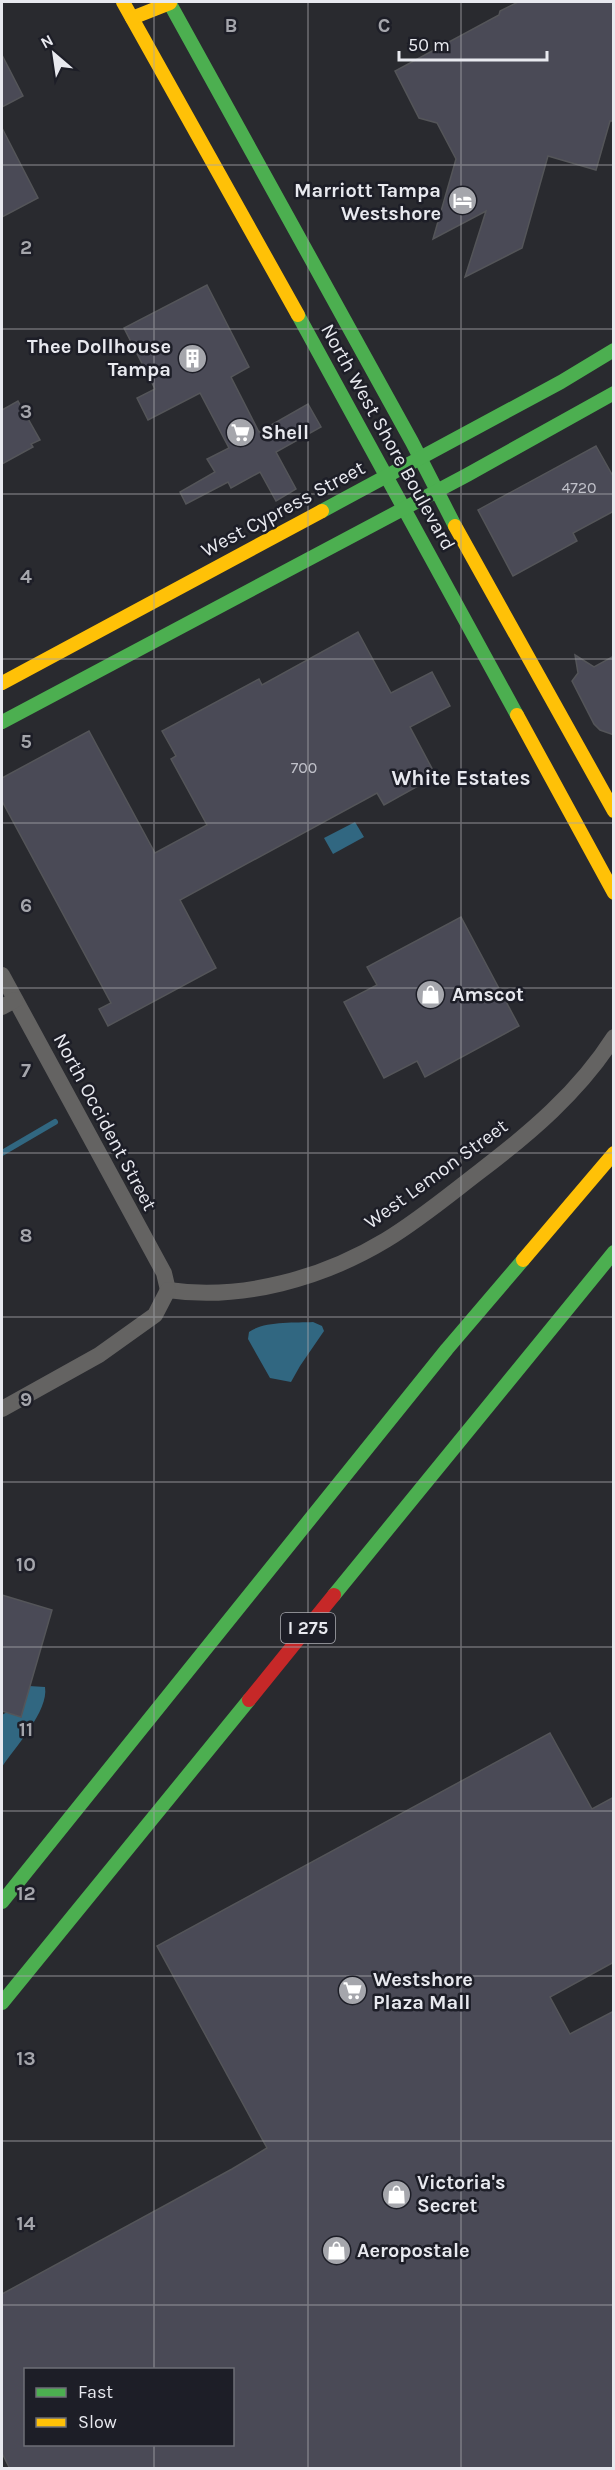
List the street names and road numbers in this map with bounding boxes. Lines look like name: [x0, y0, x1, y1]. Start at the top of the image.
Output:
street label: North West Shore Boulevard: [316, 320, 460, 554]
street label: West Cypress Street: [197, 456, 369, 562]
street label: North Occident Street: [49, 1030, 162, 1215]
street label: West Lemon Street: [360, 1114, 512, 1234]
road number: I 275: [281, 1613, 335, 1643]

